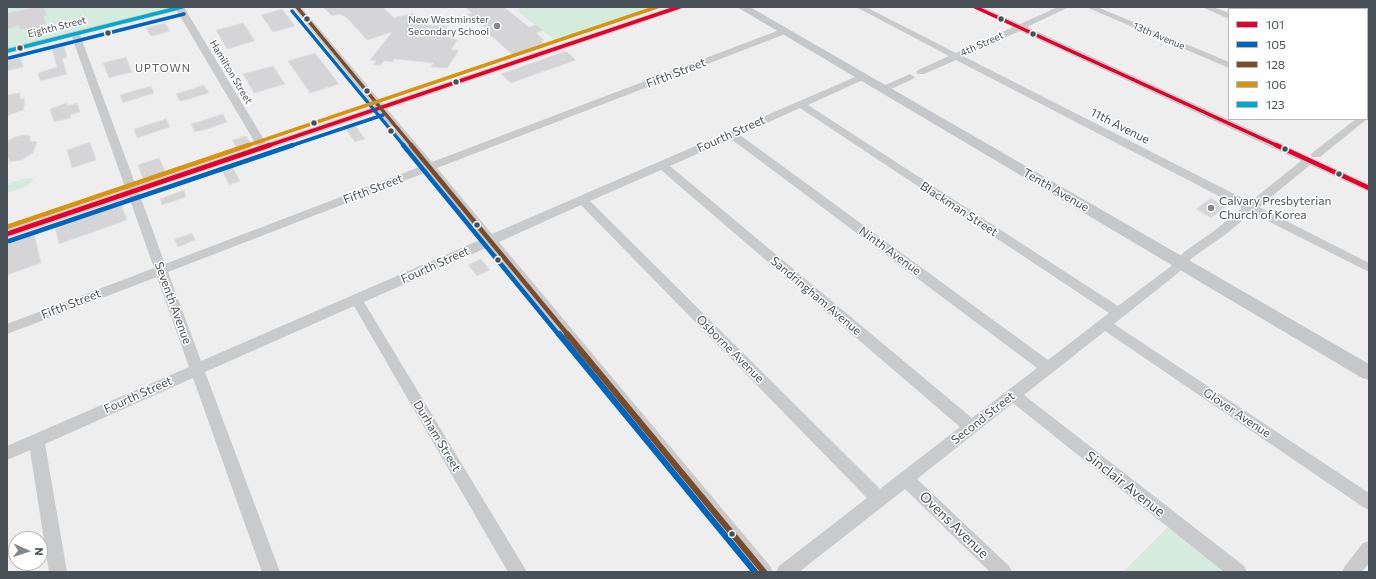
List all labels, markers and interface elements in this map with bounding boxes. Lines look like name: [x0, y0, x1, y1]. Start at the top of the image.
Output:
legend: [1228, 8, 1368, 120]
street label: Eighth Street: [27, 14, 87, 40]
unlabelled marker: [302, 14, 312, 24]
place label: New Westminster Secondary School: [408, 14, 489, 38]
unlabelled marker: [996, 14, 1006, 24]
text: 101: [1266, 17, 1284, 31]
street label: 13th Avenue: [1131, 20, 1187, 52]
marker: New Westminster Secondary School: [492, 21, 502, 31]
unlabelled marker: [103, 28, 113, 38]
street label: 4th Street: [959, 29, 1005, 59]
unlabelled marker: [1028, 29, 1038, 39]
text: 105: [1266, 37, 1286, 51]
street label: Hamilton Street: [207, 38, 255, 106]
unlabelled marker: [15, 43, 25, 53]
street label: Fifth Street: [644, 55, 708, 91]
text: 128: [1266, 57, 1285, 71]
district label: UPTOWN: [135, 61, 191, 75]
unlabelled marker: [451, 77, 461, 87]
text: 106: [1266, 77, 1286, 91]
unlabelled marker: [362, 86, 372, 96]
text: 123: [1266, 97, 1285, 111]
street label: 11th Avenue: [1088, 105, 1152, 147]
street label: Fourth Street: [695, 113, 767, 155]
unlabelled marker: [309, 118, 319, 128]
unlabelled marker: [386, 126, 396, 136]
unlabelled marker: [1280, 144, 1290, 154]
street label: Tenth Avenue: [1020, 165, 1092, 215]
unlabelled marker: [1334, 169, 1344, 179]
street label: Fifth Street: [341, 171, 405, 207]
street label: Blackman Street: [918, 179, 1000, 239]
place label: Calvary Presbyterian Church of Korea: [1219, 194, 1331, 222]
marker: Calvary Presbyterian Church of Korea: [1206, 203, 1216, 213]
unlabelled marker: [472, 220, 482, 230]
street label: Ninth Avenue: [856, 224, 924, 278]
street label: Fourth Street: [399, 244, 471, 286]
street label: Sandringham Avenue: [768, 254, 864, 338]
unlabelled marker: [493, 255, 503, 265]
street label: Seventh Avenue: [151, 260, 195, 346]
street label: Fifth Street: [39, 286, 103, 322]
street label: Osborne Avenue: [693, 312, 767, 386]
street label: Fourth Street: [102, 374, 174, 416]
street label: Glover Avenue: [1201, 385, 1273, 441]
street label: Second Street: [948, 389, 1018, 447]
street label: Durham Street: [410, 398, 464, 474]
street label: Sinclair Avenue: [1082, 448, 1168, 520]
street label: Ovens Avenue: [916, 488, 992, 562]
unlabelled marker: [727, 529, 737, 539]
north arrow: [8, 531, 48, 571]
text: N: [33, 547, 46, 556]

